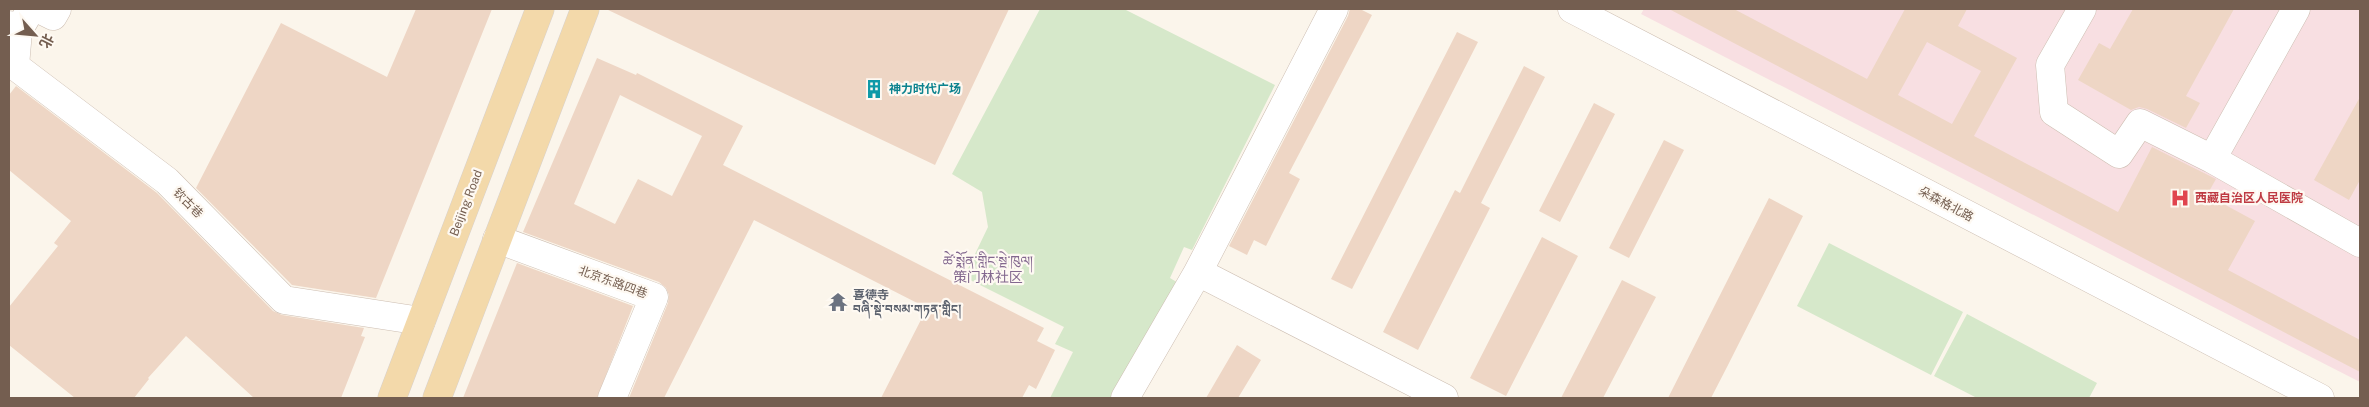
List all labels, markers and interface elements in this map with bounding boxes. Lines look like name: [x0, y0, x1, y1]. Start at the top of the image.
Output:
north arrow: [10, 10, 60, 60]
text: 北: [36, 31, 57, 51]
building icon: 神力时代广场: [863, 78, 885, 100]
place label: 神力时代广场: [889, 82, 961, 96]
street label: Beijing Road: [447, 168, 485, 238]
street label: 朵森格北路: [1916, 184, 1976, 224]
street label: 钦古巷: [170, 185, 206, 221]
hospital icon: 西藏自治区人民医院: [2169, 187, 2191, 209]
place label: 西藏自治区人民医院: [2195, 191, 2303, 205]
district label: ཚེ་སྨོན་གླིང་སྡེ་ཁུལ། 策门林社区: [943, 250, 1033, 285]
street label: 北京东路四巷: [577, 263, 649, 301]
place label: 喜德寺 བཞི་སྡེ་བསམ་གཏན་གླིང།: [853, 288, 962, 319]
temple icon: 喜德寺 བཞི་སྡེ་བསམ་གཏན་གླིང།: [827, 291, 849, 313]

